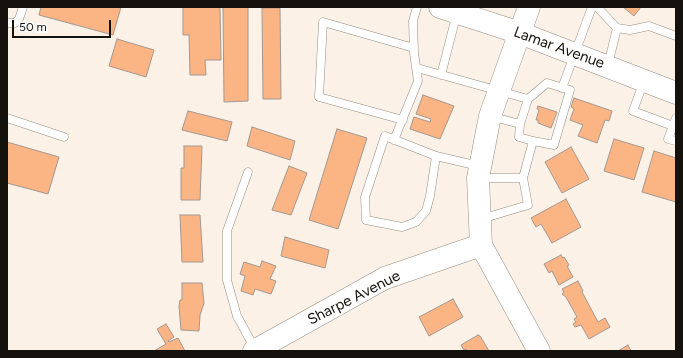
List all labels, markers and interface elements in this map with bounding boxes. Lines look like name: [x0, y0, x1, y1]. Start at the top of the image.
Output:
scale bar: [14, 12, 113, 38]
text: 50 m: [19, 20, 47, 34]
street label: Lamar Avenue: [511, 23, 607, 73]
street label: Sharpe Avenue: [305, 267, 403, 329]

